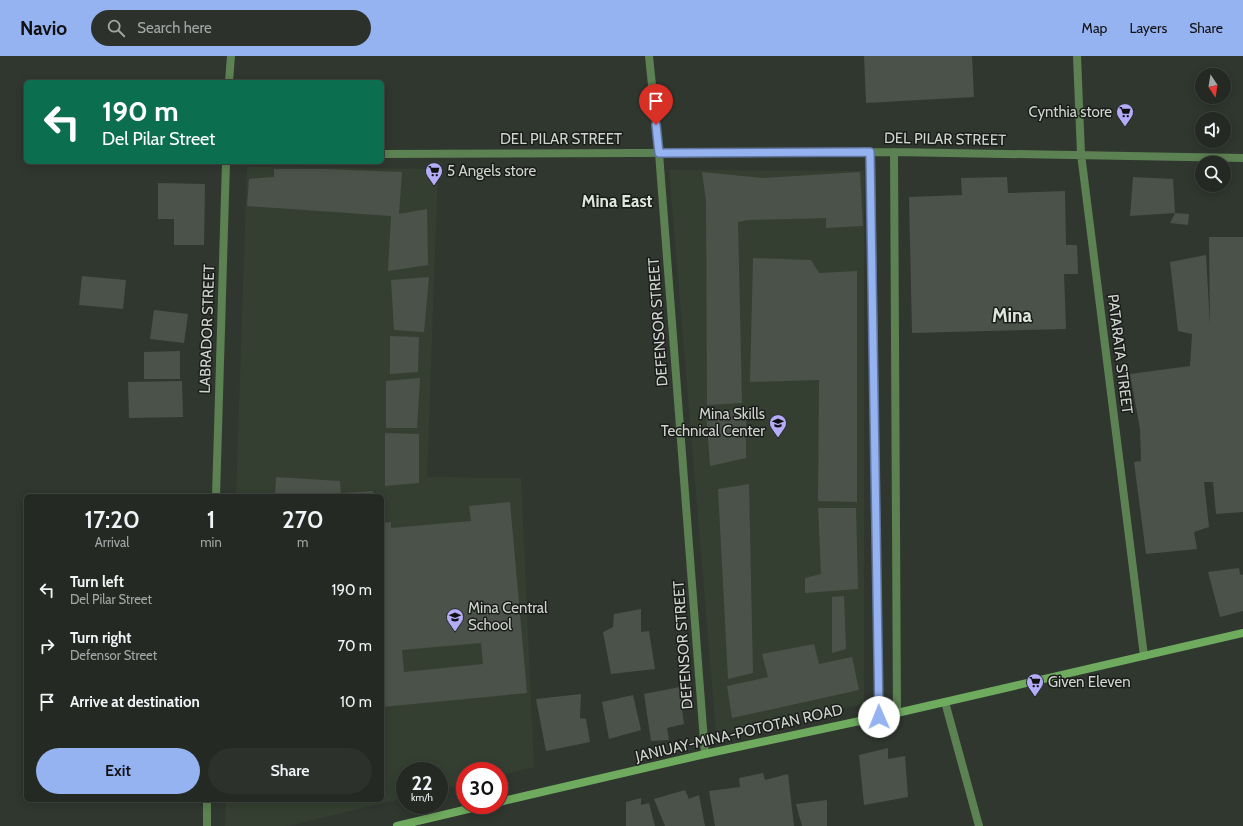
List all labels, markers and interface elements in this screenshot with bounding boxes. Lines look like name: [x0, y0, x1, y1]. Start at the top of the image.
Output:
search box: [91, 10, 371, 46]
text: Navio: [20, 17, 67, 40]
icon: search: [105, 17, 127, 39]
text: Search here: [137, 19, 212, 37]
text: Map: [1082, 19, 1107, 37]
text: Layers: [1129, 19, 1167, 37]
text: Share: [1189, 19, 1223, 37]
north arrow: [1195, 68, 1231, 104]
map controls: [1195, 68, 1231, 192]
pin: [639, 84, 673, 125]
icon: arrive: [645, 90, 667, 112]
text: 190 m: [102, 94, 178, 128]
icon: left: [36, 96, 88, 148]
supermarket icon: Cynthia store: [1115, 102, 1135, 127]
place label: Cynthia store: [1028, 103, 1112, 121]
button: sound: [1195, 112, 1231, 148]
text: Del Pilar Street: [102, 128, 215, 150]
street label: DEL PILAR STREET: [884, 129, 1006, 149]
street label: DEL PILAR STREET: [500, 130, 622, 148]
button: search: [1195, 156, 1231, 192]
supermarket icon: 5 Angels store: [424, 161, 444, 186]
place label: 5 Angels store: [447, 162, 536, 180]
district label: Mina East: [582, 191, 653, 211]
street label: DEFENSOR STREET: [645, 257, 671, 387]
street label: LABRADOR STREET: [196, 264, 218, 394]
street label: PATARATA STREET: [1104, 293, 1136, 415]
district label: Mina: [992, 304, 1033, 327]
place label: Mina Skills Technical Center: [661, 405, 765, 440]
school or university icon: Mina Skills Technical Center: [768, 413, 788, 438]
text: 17:20: [84, 505, 140, 534]
text: 1: [207, 505, 215, 534]
text: 270: [282, 505, 324, 534]
text: Arrival: [95, 534, 129, 550]
text: min: [200, 534, 222, 550]
text: m: [297, 534, 309, 550]
text: Turn left: [70, 573, 124, 591]
icon: left: [36, 579, 58, 601]
street label: DEFENSOR STREET: [670, 580, 696, 710]
text: 190 m: [332, 581, 372, 599]
text: Del Pilar Street: [70, 591, 152, 607]
place label: Mina Central School: [468, 599, 548, 634]
school or university icon: Mina Central School: [445, 607, 465, 632]
text: Turn right: [70, 629, 131, 647]
icon: right: [36, 635, 58, 657]
text: 70 m: [338, 637, 372, 655]
text: Defensor Street: [70, 647, 157, 663]
supermarket icon: Given Eleven: [1025, 672, 1045, 697]
place label: Given Eleven: [1048, 673, 1131, 691]
icon: arrive: [36, 691, 58, 713]
text: Arrive at destination: [70, 693, 200, 711]
text: 10 m: [340, 693, 372, 711]
position arrow: [858, 696, 900, 738]
street label: JANIUAY-MINA-POTOTAN ROAD: [633, 700, 845, 766]
button: Exit: [36, 748, 200, 794]
button: Share: [208, 748, 372, 794]
speed limit sign: 30: [456, 762, 508, 814]
text: 22: [411, 771, 433, 795]
text: km/h: [411, 791, 433, 804]

